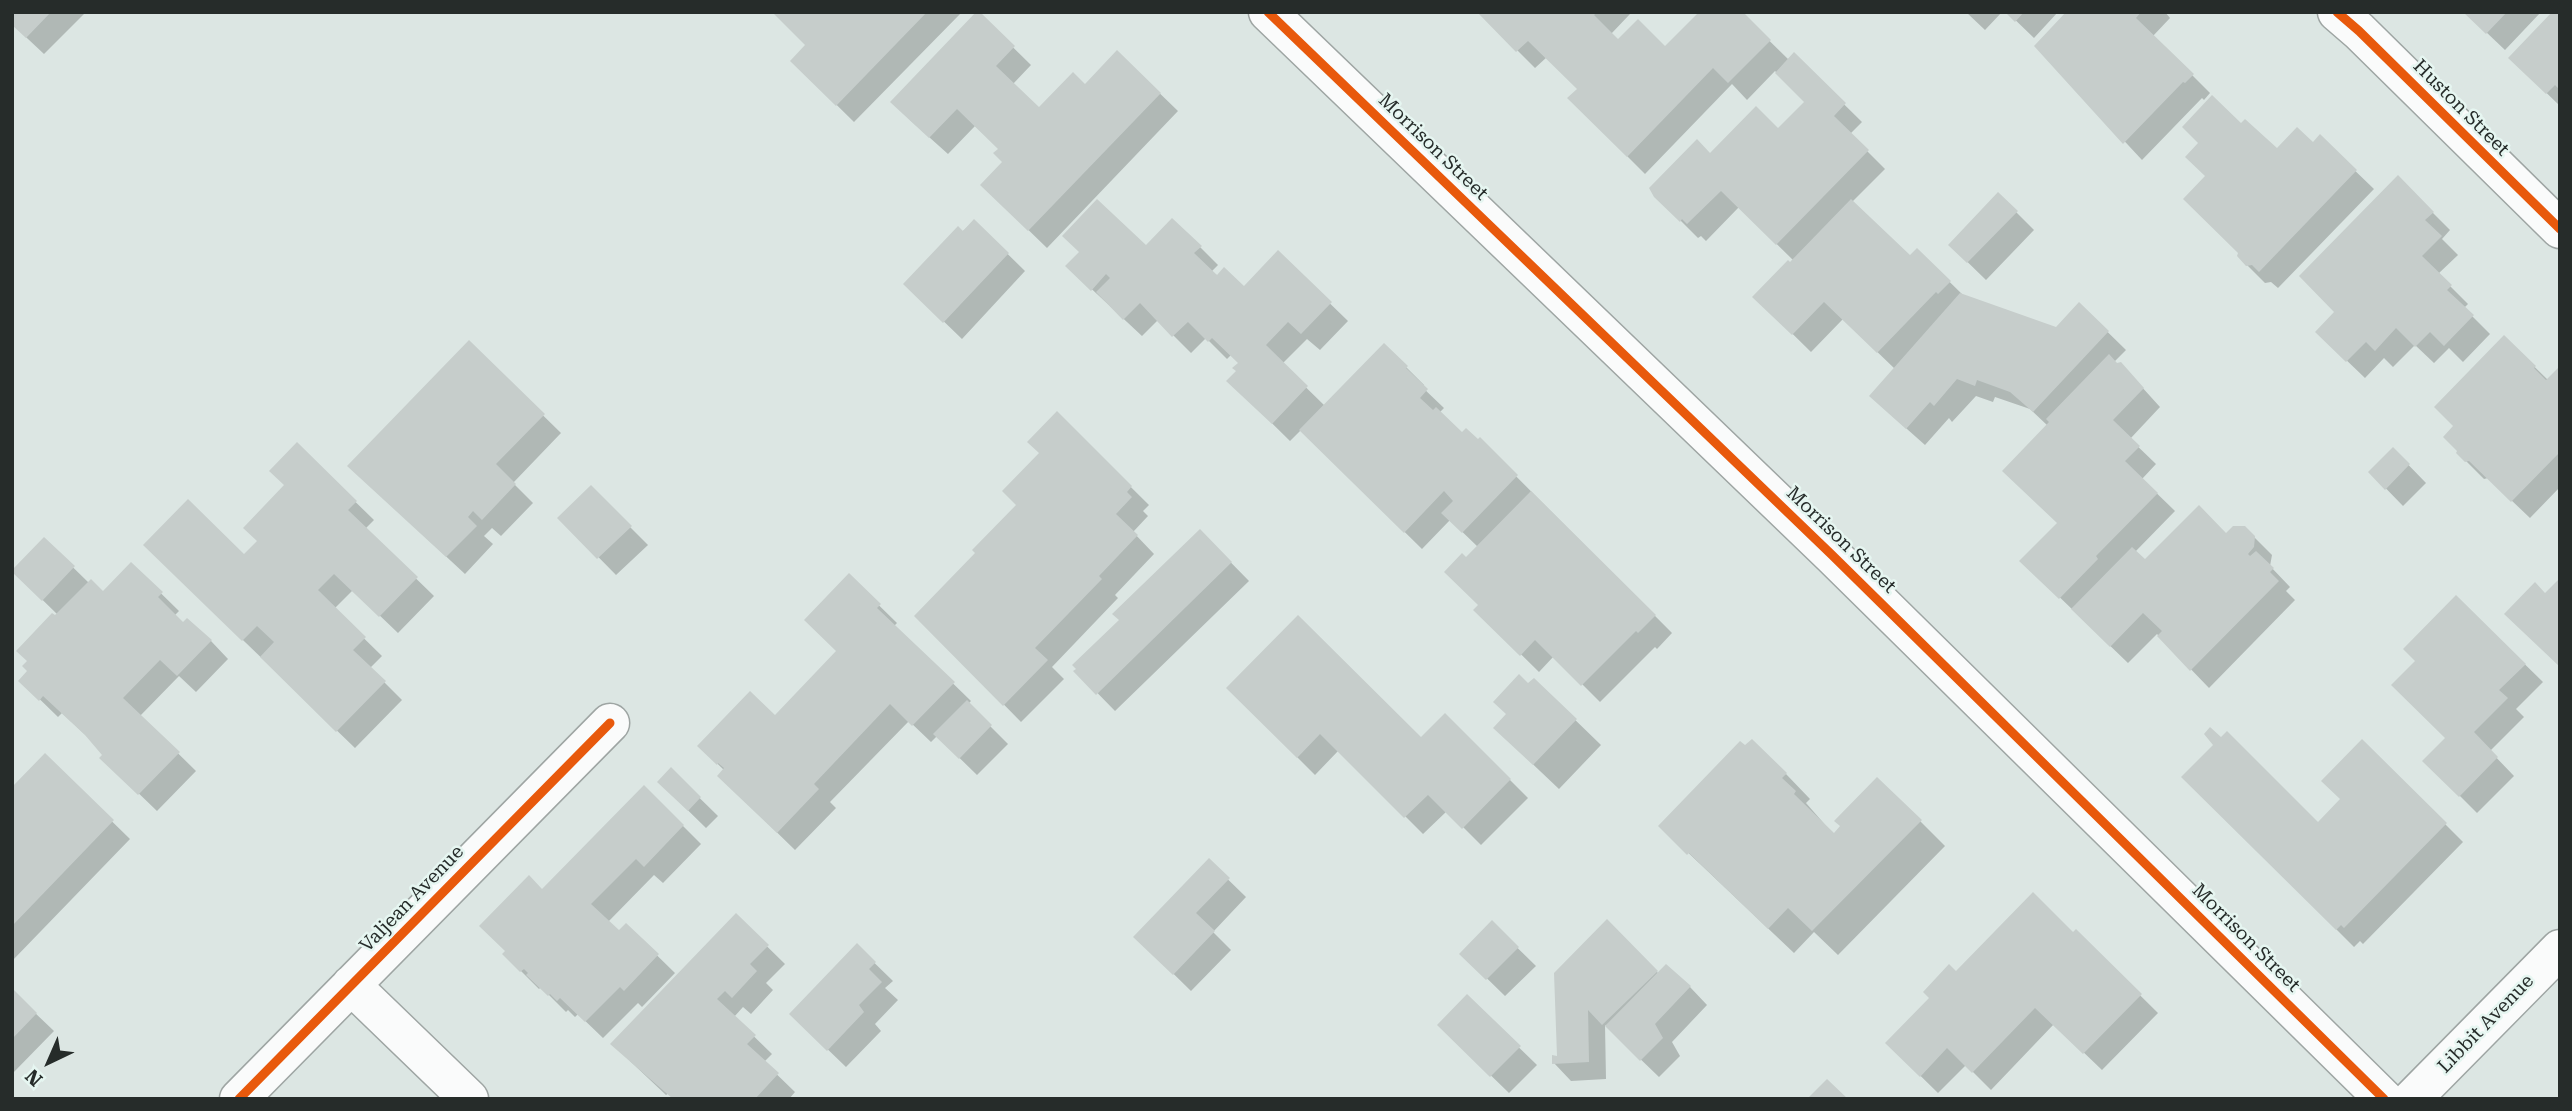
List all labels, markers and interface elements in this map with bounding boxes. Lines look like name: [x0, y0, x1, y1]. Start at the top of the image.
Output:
street label: Huston Street: [2408, 55, 2514, 161]
street label: Morrison Street: [1373, 89, 1493, 205]
street label: Morrison Street: [1781, 482, 1901, 598]
street label: Valjean Avenue: [355, 841, 469, 957]
street label: Morrison Street: [2187, 879, 2305, 997]
street label: Libbit Avenue: [2433, 970, 2539, 1078]
north arrow: [14, 1027, 84, 1097]
text: N: [21, 1064, 47, 1091]

